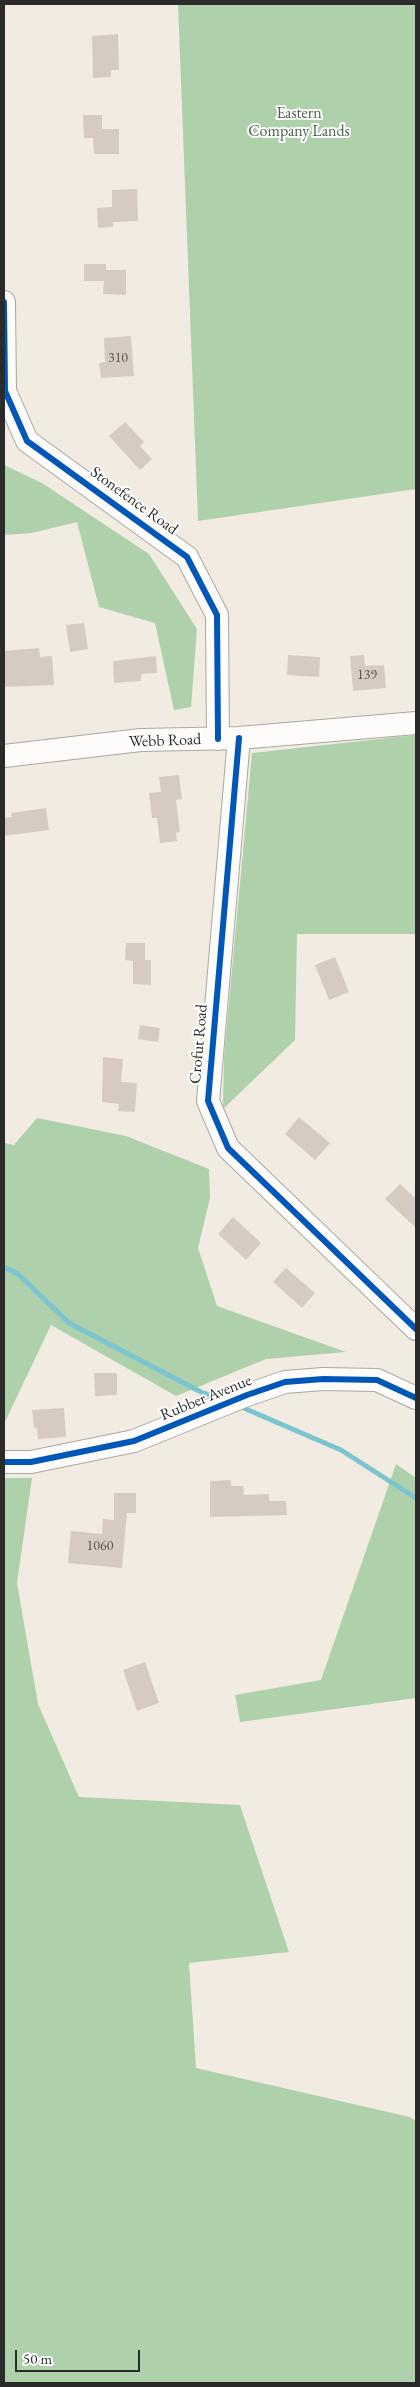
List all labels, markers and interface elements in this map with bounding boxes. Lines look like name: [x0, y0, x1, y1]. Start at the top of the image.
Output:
park label: Eastern Company Lands: [248, 104, 350, 142]
house number: 310: [108, 350, 128, 366]
street label: Stonefence Road: [86, 463, 182, 539]
house number: 139: [357, 667, 377, 683]
street label: Webb Road: [128, 730, 202, 752]
street label: Crofut Road: [186, 1003, 212, 1085]
street label: Rubber Avenue: [157, 1371, 255, 1425]
house number: 1060: [87, 1538, 113, 1554]
scale bar: [18, 2340, 142, 2372]
text: 50 m: [23, 2349, 52, 2368]

